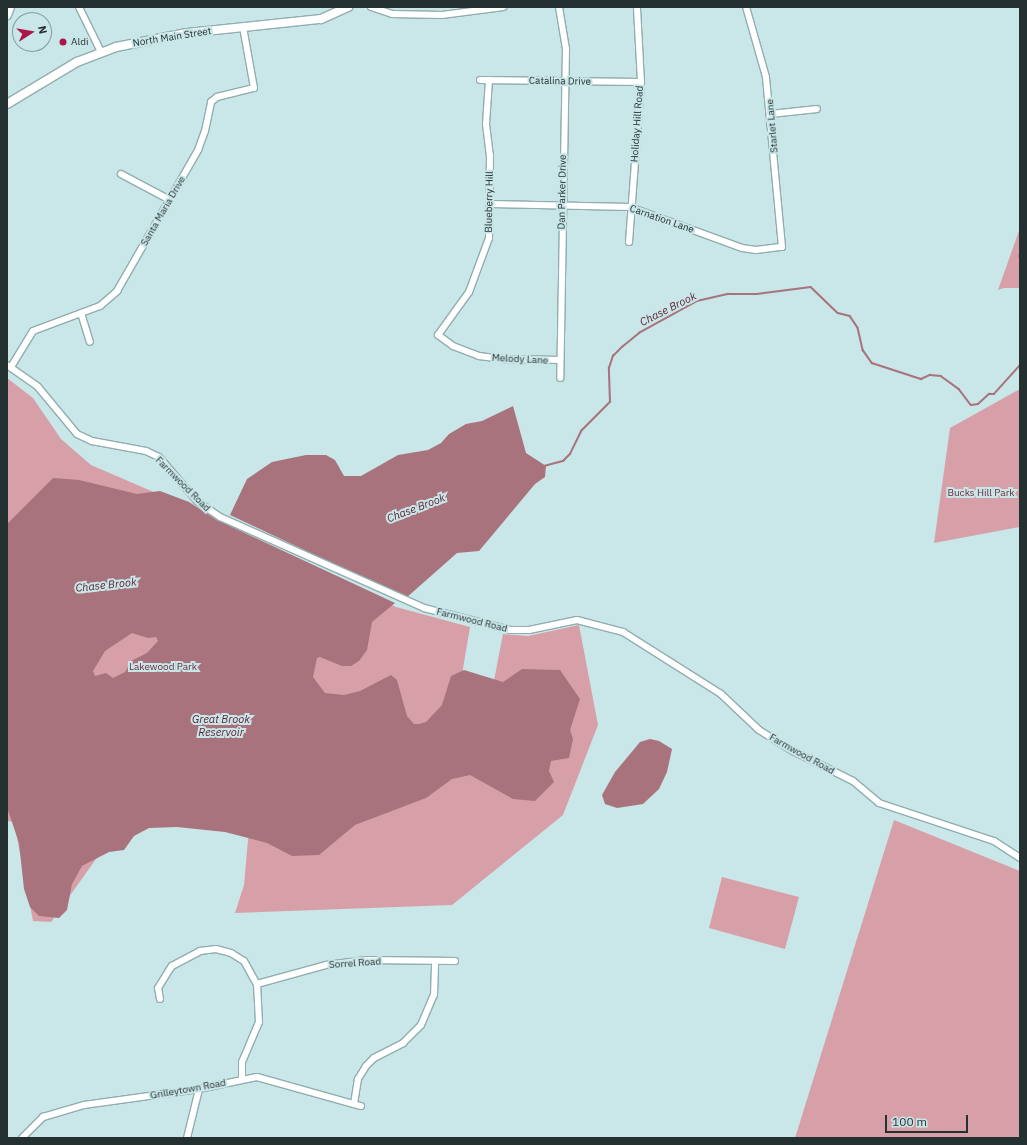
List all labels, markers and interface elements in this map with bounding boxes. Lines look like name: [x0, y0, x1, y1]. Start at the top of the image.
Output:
north arrow: [12, 12, 52, 52]
text: N: [35, 24, 50, 35]
street label: North Main Street: [132, 25, 212, 49]
place label: Aldi: [71, 36, 88, 48]
marker: Aldi: [58, 37, 68, 47]
street label: Catalina Drive: [529, 74, 591, 88]
street label: Holiday Hill Road: [628, 85, 646, 163]
street label: Starlet Lane: [764, 99, 780, 153]
street label: Dan Parker Drive: [555, 154, 569, 230]
street label: Blueberry Hill: [482, 171, 496, 233]
street label: Santa Maria Drive: [138, 174, 188, 248]
street label: Carnation Lane: [628, 202, 696, 236]
water label: Chase Brook: [638, 289, 698, 329]
street label: Melody Lane: [491, 352, 549, 366]
street label: Farmwood Road: [153, 454, 213, 514]
park label: Bucks Hill Park: [947, 487, 1015, 499]
water label: Chase Brook: [385, 491, 447, 525]
water label: Chase Brook: [75, 575, 137, 595]
street label: Farmwood Road: [435, 605, 509, 635]
park label: Lakewood Park: [129, 661, 197, 673]
water label: Great Brook Reservoir: [192, 713, 250, 739]
street label: Farmwood Road: [767, 731, 837, 777]
street label: Sorrel Road: [329, 955, 381, 971]
street label: Grilleytown Road: [149, 1076, 227, 1102]
scale bar: [887, 1107, 970, 1133]
text: 100 m: [892, 1114, 927, 1129]

